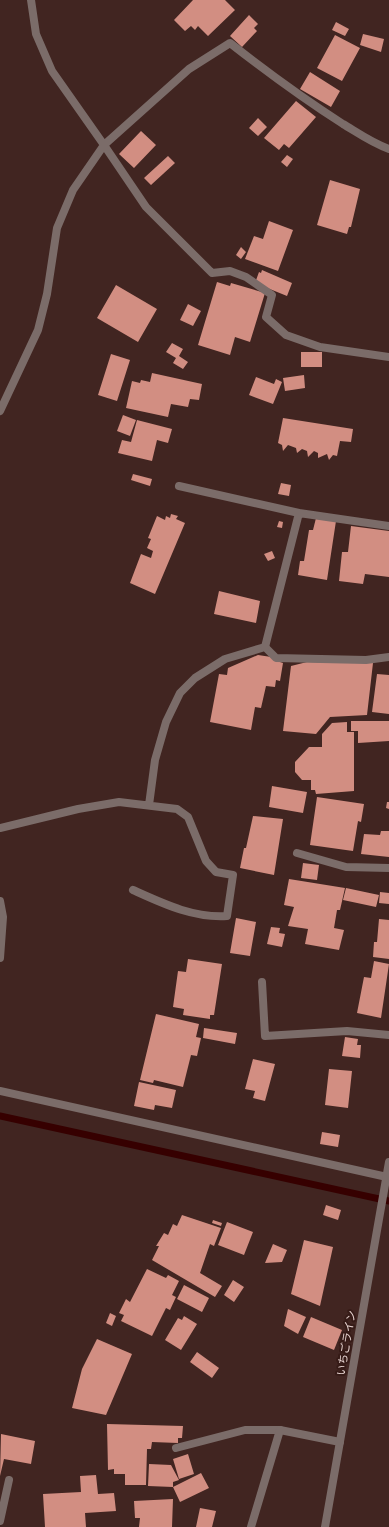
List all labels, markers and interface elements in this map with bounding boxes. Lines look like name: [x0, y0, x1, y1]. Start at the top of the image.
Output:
street label: いちごライン: [334, 1309, 358, 1377]

